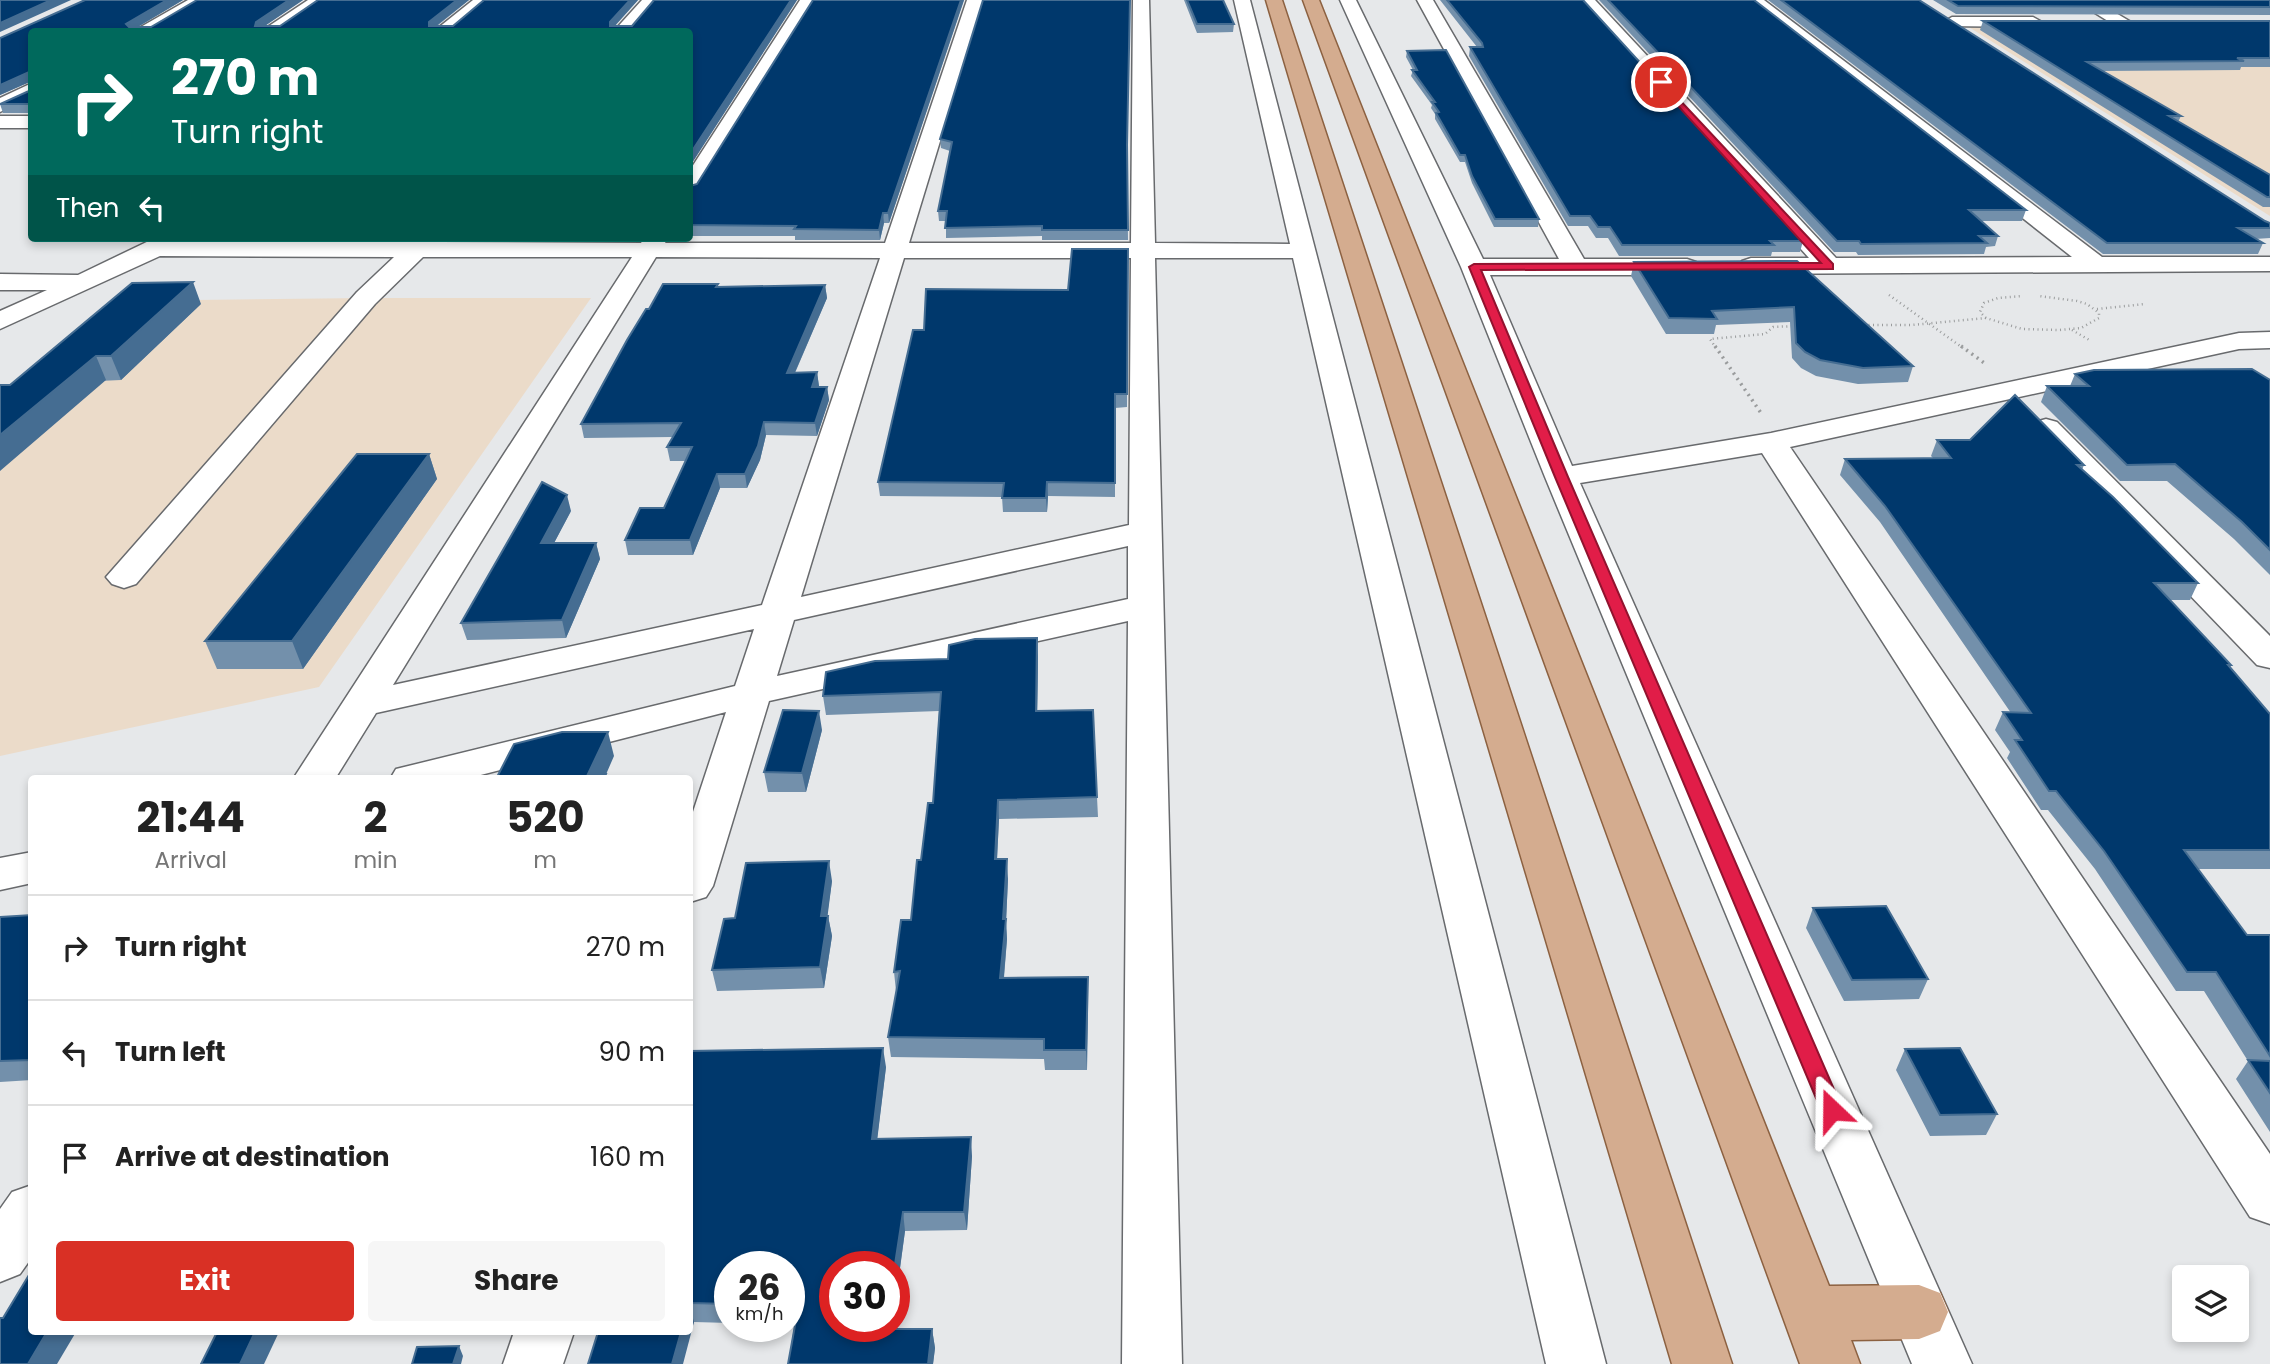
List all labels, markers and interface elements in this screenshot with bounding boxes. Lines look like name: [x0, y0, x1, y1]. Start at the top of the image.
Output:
text: 270 m: [171, 44, 319, 112]
pin: [1631, 52, 1691, 112]
icon: right: [56, 56, 147, 147]
icon: arrive: [1642, 63, 1680, 101]
text: Turn right: [171, 109, 323, 154]
icon: left: [133, 189, 171, 227]
text: Then: [56, 190, 119, 226]
text: 21:44: [136, 788, 245, 847]
text: 2: [363, 788, 387, 847]
text: 520: [506, 788, 585, 847]
text: Arrival: [154, 844, 227, 876]
text: min: [353, 844, 397, 876]
text: m: [533, 844, 557, 876]
icon: right: [56, 929, 94, 967]
text: Turn right: [115, 929, 247, 965]
text: 270 m: [586, 929, 665, 965]
icon: left: [56, 1034, 94, 1072]
text: Turn left: [115, 1034, 226, 1070]
text: 90 m: [599, 1034, 665, 1070]
position arrow: [1795, 1073, 1869, 1147]
icon: arrive: [56, 1139, 94, 1177]
text: Arrive at destination: [115, 1139, 390, 1175]
text: 160 m: [590, 1139, 665, 1175]
button: Exit: [56, 1241, 354, 1321]
button: Share: [368, 1241, 665, 1321]
speed limit sign: 30: [819, 1251, 910, 1342]
text: 26: [738, 1263, 781, 1312]
map controls: [2172, 1265, 2249, 1342]
button: layers: [2172, 1265, 2249, 1342]
text: km/h: [736, 1301, 783, 1326]

